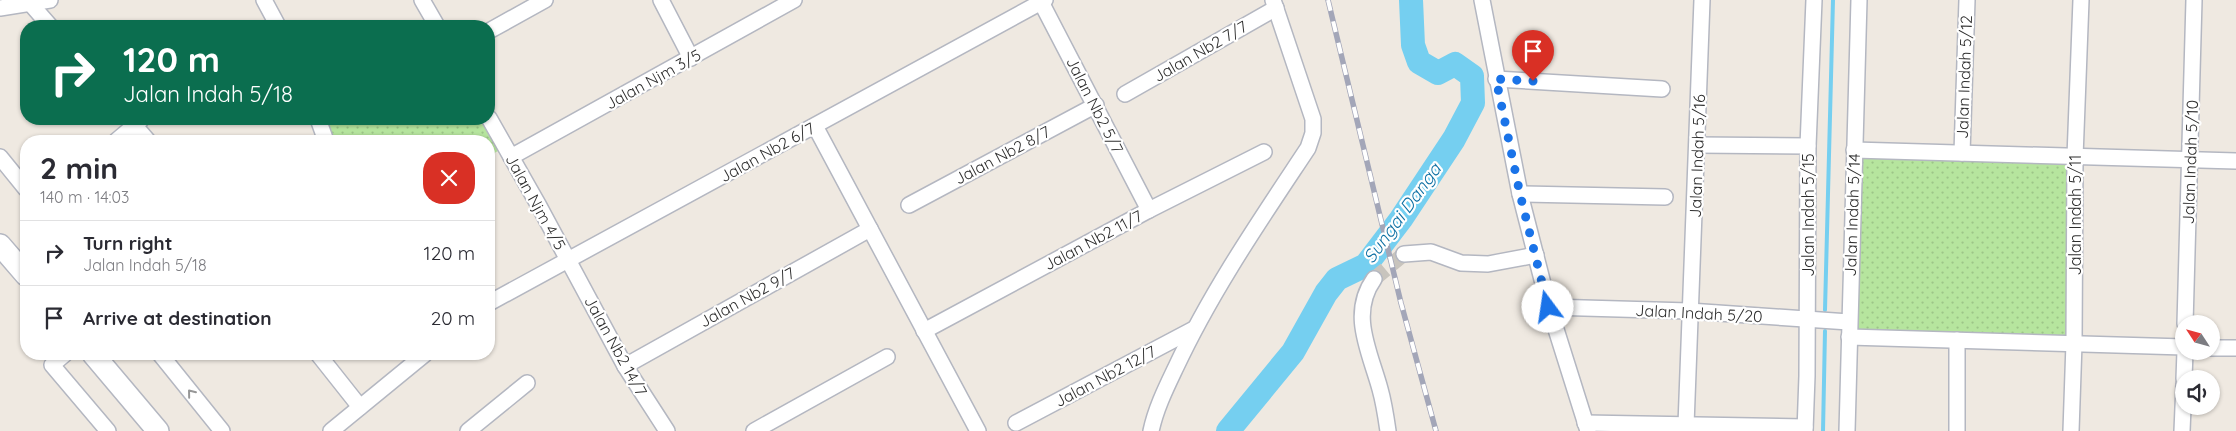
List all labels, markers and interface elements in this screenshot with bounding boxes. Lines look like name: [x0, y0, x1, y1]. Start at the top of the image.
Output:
street label: Jalan Indah 5/12: [1952, 15, 1976, 139]
street label: Jalan Nb2 7/7: [1149, 16, 1251, 86]
pin: [1512, 30, 1554, 81]
text: 120 m: [123, 37, 220, 81]
icon: arrive: [1519, 37, 1547, 65]
icon: right: [40, 40, 105, 105]
street label: Jalan Njm 3/5: [602, 45, 704, 113]
street label: Jalan Nb2 5/7: [1062, 53, 1128, 157]
text: Jalan Indah 5/18: [123, 80, 293, 108]
street label: Jalan Indah 5/16: [1685, 94, 1709, 218]
street label: Jalan Indah 5/10: [2178, 99, 2202, 225]
street label: Jalan Nb2 6/7: [716, 118, 818, 186]
street label: Jalan Nb2 8/7: [951, 121, 1053, 189]
text: 2 min: [40, 149, 118, 187]
street label: Jalan Njm 4/5: [501, 151, 571, 253]
button: close: [423, 152, 475, 204]
street label: Jalan Indah 5/15: [1798, 153, 1818, 277]
street label: Jalan Indah 5/14: [1840, 153, 1864, 277]
street label: Jalan Indah 5/11: [2065, 155, 2085, 275]
water label: Sungai Danga: [1358, 158, 1447, 267]
text: 140 m · 14:03: [40, 187, 129, 207]
street label: Jalan Nb2 11/7: [1040, 206, 1146, 274]
text: Turn right: [83, 231, 172, 255]
icon: right: [40, 239, 68, 267]
text: 120 m: [424, 241, 475, 265]
text: Jalan Indah 5/18: [83, 255, 207, 275]
street label: Jalan Nb2 9/7: [696, 263, 798, 331]
position arrow: [1521, 280, 1573, 332]
street label: Jalan Nb2 14/7: [580, 293, 652, 399]
street label: Jalan Indah 5/20: [1635, 300, 1763, 326]
icon: arrive: [40, 304, 68, 332]
text: Arrive at destination: [83, 306, 272, 330]
text: 20 m: [431, 306, 475, 330]
north arrow: [2175, 315, 2220, 360]
map controls: [2175, 315, 2220, 415]
street label: Jalan Nb2 12/7: [1051, 341, 1159, 411]
button: sound: [2175, 370, 2220, 415]
one-way arrow: [189, 390, 197, 399]

